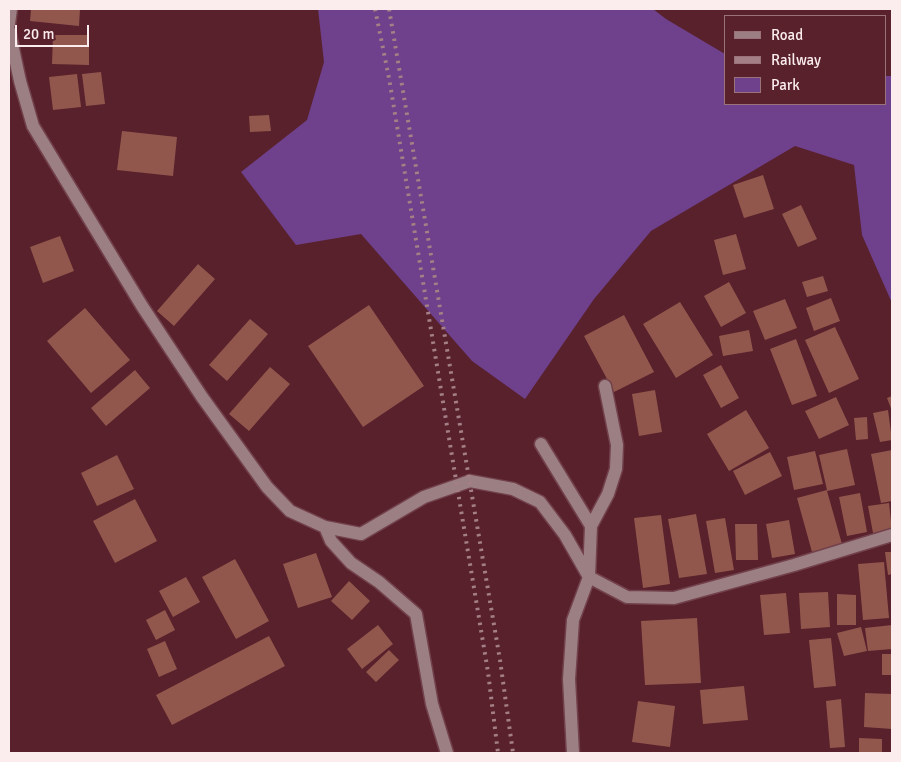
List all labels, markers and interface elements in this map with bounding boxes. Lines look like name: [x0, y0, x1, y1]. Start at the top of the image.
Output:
scale bar: [18, 15, 91, 47]
legend: [724, 15, 886, 105]
text: 20 m: [23, 25, 54, 43]
text: Road: [771, 26, 803, 44]
text: Railway: [771, 51, 821, 69]
text: Park: [771, 76, 800, 94]

